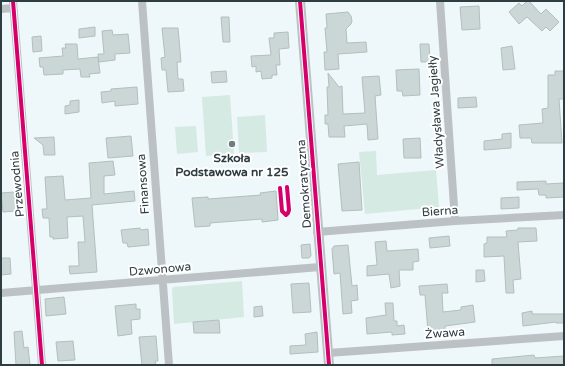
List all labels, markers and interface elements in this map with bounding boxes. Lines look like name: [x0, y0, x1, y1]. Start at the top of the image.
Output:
street label: Władysława Jagiełły: [425, 55, 447, 169]
marker: Szkoła Podstawowa nr 125: [227, 139, 237, 149]
street label: Demokratyczna: [294, 139, 314, 229]
street label: Przewodnia: [7, 150, 27, 218]
place label: Szkoła Podstawowa nr 125: [175, 151, 289, 179]
street label: Finansowa: [134, 153, 152, 215]
street label: Bierna: [421, 203, 459, 219]
street label: Dzwonowa: [128, 259, 192, 279]
street label: Żwawa: [425, 325, 465, 341]

